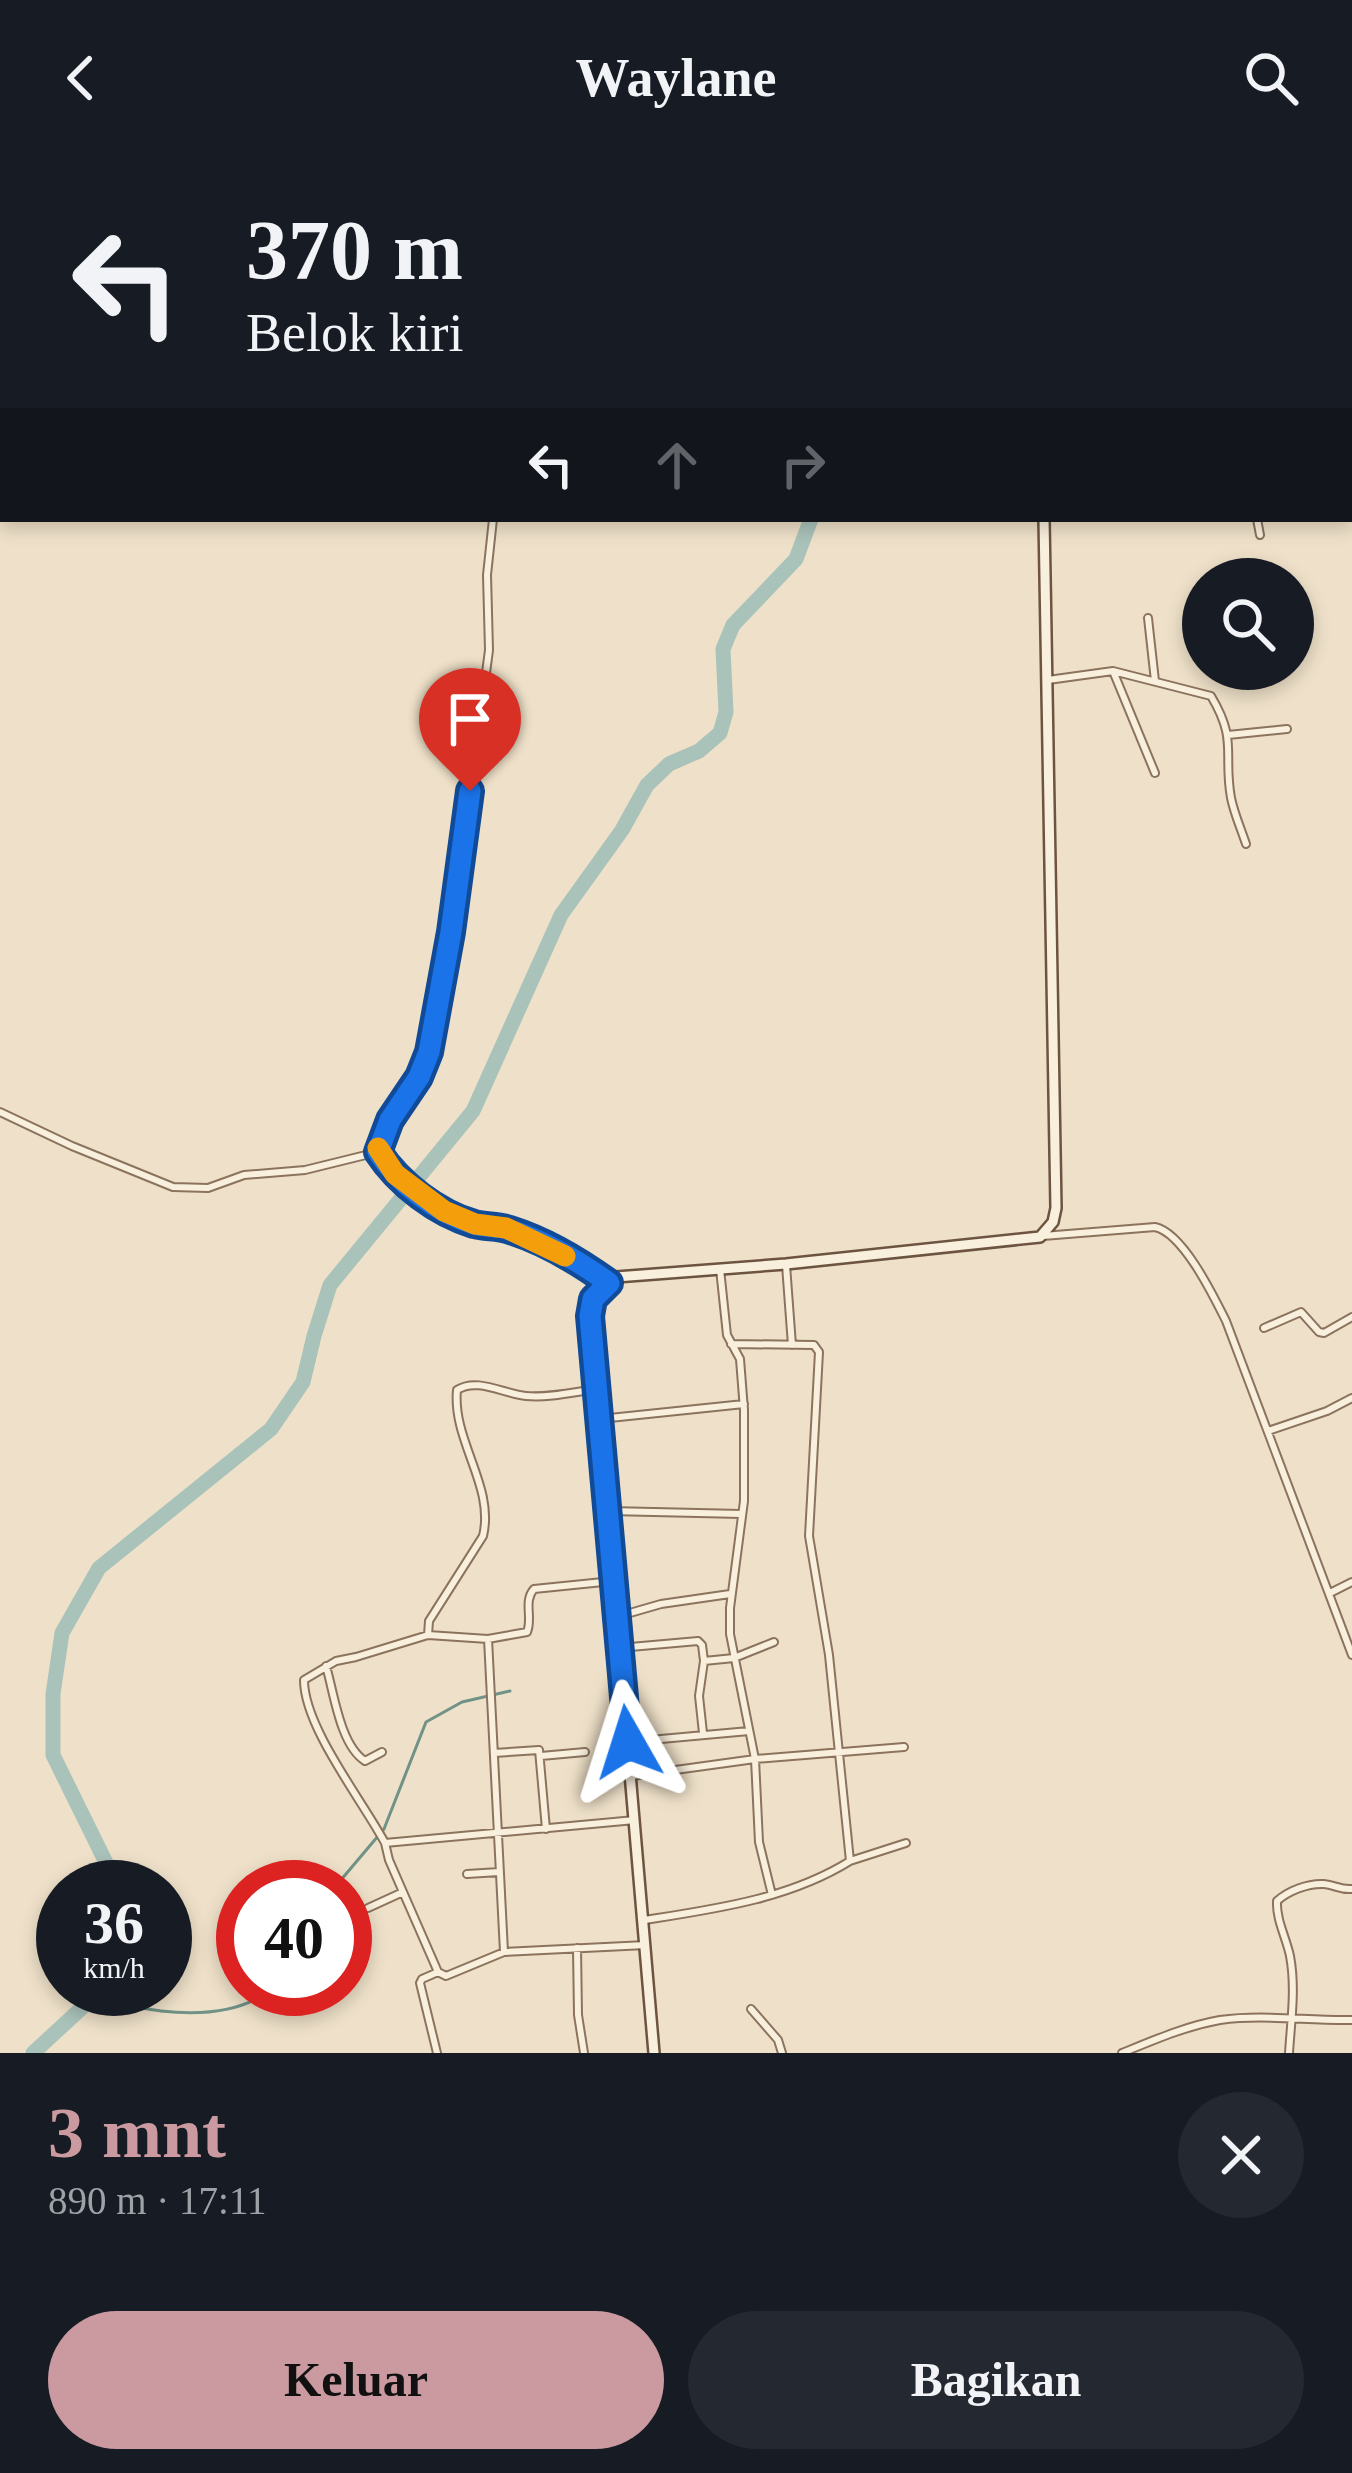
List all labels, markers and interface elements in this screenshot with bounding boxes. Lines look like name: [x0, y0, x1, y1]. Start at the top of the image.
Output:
icon: back: [48, 45, 114, 111]
icon: search: [1238, 45, 1304, 111]
text: Waylane: [575, 48, 777, 108]
icon: left: [48, 204, 204, 360]
text: 370 m: [246, 204, 463, 297]
text: Belok kiri: [246, 303, 463, 363]
icon: left: [518, 432, 584, 498]
icon: ahead: [644, 432, 710, 498]
icon: right: [770, 432, 836, 498]
map controls: [1182, 558, 1314, 690]
button: search: [1182, 558, 1314, 690]
pin: [419, 668, 521, 791]
icon: arrive: [437, 686, 503, 752]
position arrow: [565, 1679, 691, 1805]
speed limit sign: 40: [216, 1860, 372, 2016]
text: 36: [84, 1890, 144, 1956]
text: km/h: [83, 1951, 145, 1984]
button: close: [1178, 2092, 1304, 2218]
text: 3 mnt: [48, 2093, 226, 2173]
text: 890 m · 17:11: [48, 2179, 266, 2222]
button: Keluar: [48, 2311, 664, 2449]
button: Bagikan: [688, 2311, 1304, 2449]

